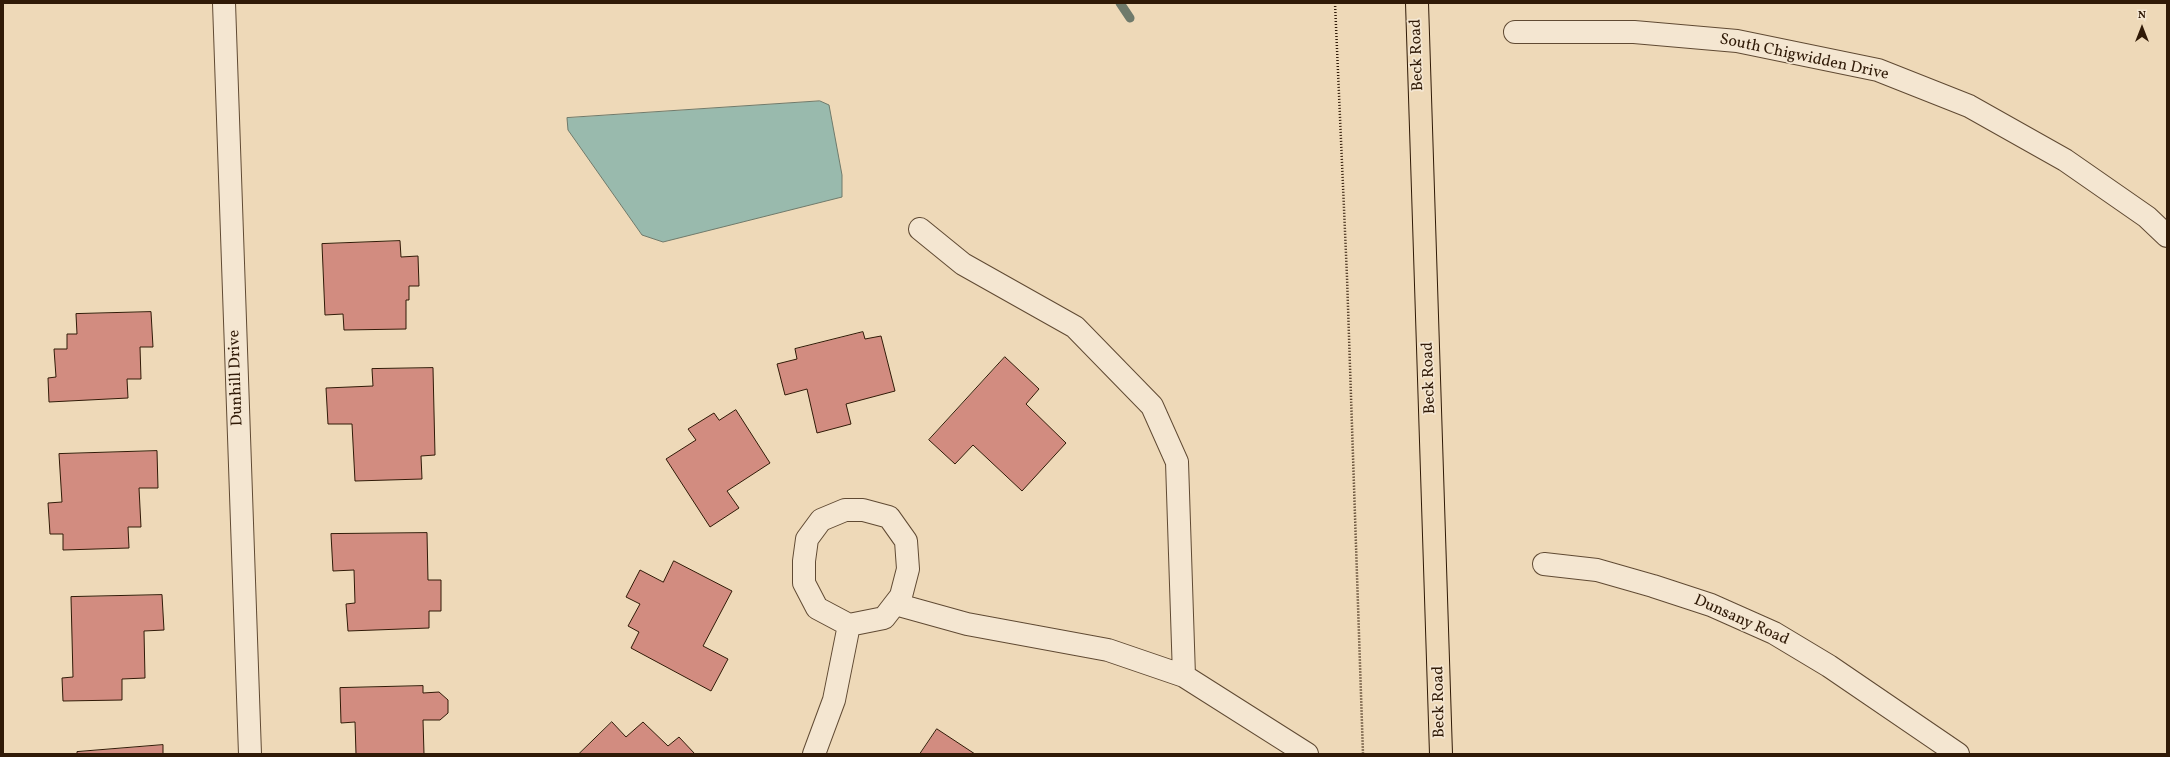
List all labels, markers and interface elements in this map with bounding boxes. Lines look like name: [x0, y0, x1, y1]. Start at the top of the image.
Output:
north arrow: [2122, 8, 2162, 48]
text: N: [2138, 8, 2146, 23]
street label: Beck Road: [1407, 19, 1429, 91]
street label: South Chigwidden Drive: [1718, 31, 1890, 85]
street label: Dunhill Drive: [226, 329, 248, 427]
street label: Beck Road: [1419, 342, 1441, 414]
street label: Dunsany Road: [1691, 591, 1791, 651]
street label: Beck Road: [1430, 666, 1450, 738]

